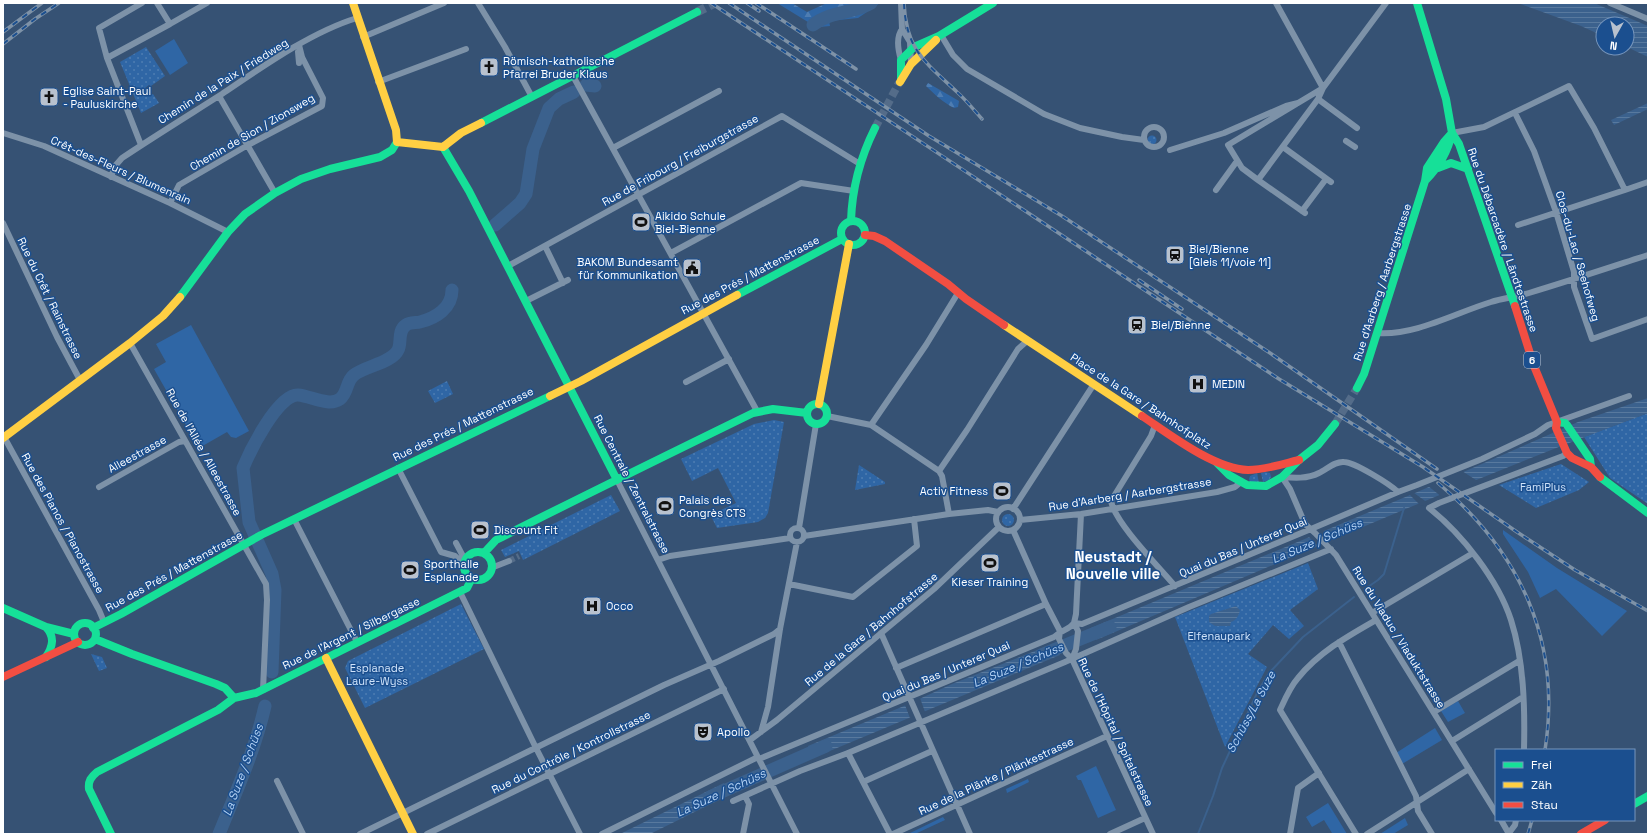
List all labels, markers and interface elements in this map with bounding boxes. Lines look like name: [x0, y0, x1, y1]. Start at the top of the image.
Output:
north arrow: [1595, 16, 1635, 56]
street label: Chemin de la Paix / Friedweg: [155, 35, 291, 127]
text: N: [1609, 38, 1618, 53]
place label: Römisch-katholische Pfarrei Bruder Klaus: [503, 54, 614, 81]
church icon: Römisch-katholische Pfarrei Bruder Klaus: [478, 56, 500, 78]
place label: Eglise Saint-Paul - Pauluskirche: [63, 84, 151, 111]
church icon: Eglise Saint-Paul - Pauluskirche: [38, 86, 60, 108]
street label: Chemin de Sion / Zionsweg: [187, 91, 317, 173]
street label: Rue de Fribourg / Freiburgstrasse: [599, 111, 761, 209]
street label: Crêt-des-Fleurs / Blumenrain: [49, 133, 193, 207]
street label: Rue du Débarcadère / Ländtestrasse: [1465, 146, 1541, 334]
street label: Clos-du-Lac / Seehofweg: [1553, 189, 1603, 323]
street label: Rue d'Aarberg / Aarbergstrasse: [1350, 202, 1414, 362]
place label: Aikido Schule Biel-Bienne: [655, 209, 726, 236]
sports icon: Aikido Schule Biel-Bienne: [630, 211, 652, 233]
street label: Rue des Prés / Mattenstrasse: [678, 233, 822, 317]
street label: Rue du Crêt / Rainstrasse: [14, 235, 86, 361]
place label: Biel/Bienne [Gleis 11/voie 11]: [1189, 242, 1271, 269]
station icon: Biel/Bienne [Gleis 11/voie 11]: [1164, 244, 1186, 266]
place label: BAKOM Bundesamt für Kommunikation: [577, 255, 678, 282]
public building icon: BAKOM Bundesamt für Kommunikation: [681, 257, 703, 279]
station icon: Biel/Bienne: [1126, 314, 1148, 336]
place label: Biel/Bienne: [1151, 318, 1211, 332]
street label: Place de la Gare / Bahnhofplatz: [1068, 350, 1214, 452]
road number: 6: [1524, 352, 1540, 368]
hospital icon: MEDIN: [1187, 373, 1209, 395]
place label: MEDIN: [1212, 377, 1245, 391]
street label: Rue des Prés / Mattenstrasse: [390, 384, 536, 464]
street label: Rue de l'Allée / Alleestrasse: [163, 386, 245, 518]
street label: Rue Centrale / Zentralstrasse: [591, 412, 673, 556]
street label: Alleestrasse: [105, 432, 169, 476]
street label: Rue des Pianos / Pianostrasse: [19, 450, 107, 596]
street label: Rue d'Aarberg / Aarbergstrasse: [1048, 474, 1212, 514]
sports icon: Activ Fitness: [991, 480, 1013, 502]
park label: FamiPlus: [1520, 480, 1566, 494]
place label: Activ Fitness: [920, 484, 988, 498]
place label: Palais des Congrès CTS: [679, 493, 746, 520]
sports icon: Palais des Congrès CTS: [654, 495, 676, 517]
street label: Quai du Bas / Unterer Quai: [1177, 514, 1309, 580]
water label: La Suze / Schüss: [1269, 514, 1365, 567]
sports icon: Discount Fit: [469, 519, 491, 541]
place label: Discount Fit: [494, 523, 558, 537]
street label: Rue des Prés / Mattenstrasse: [103, 527, 245, 615]
district label: Neustadt / Nouvelle ville: [1066, 547, 1161, 583]
sports icon: Kieser Training: [979, 552, 1001, 574]
place label: Sporthalle Esplanade: [424, 557, 479, 584]
sports icon: Sporthalle Esplanade: [399, 559, 421, 581]
street label: Rue du Viaduc / Viaduktstrasse: [1349, 563, 1449, 711]
street label: Rue de la Gare / Bahnhofstrasse: [802, 569, 940, 689]
place label: Kieser Training: [952, 575, 1028, 589]
street label: Rue de l'Argent / Silbergasse: [280, 594, 422, 672]
hospital icon: Occo: [581, 595, 603, 617]
place label: Occo: [606, 599, 634, 613]
park label: Elfenaupark: [1187, 629, 1251, 643]
street label: Quai du Bas / Unterer Quai: [880, 638, 1012, 704]
water label: La Suze / Schüss: [970, 638, 1066, 691]
street label: Rue de l'Hôpital / Spitalstrasse: [1075, 656, 1157, 808]
park label: Esplanade Laure-Wyss: [346, 661, 408, 688]
water label: Schüss/La Suze: [1223, 667, 1280, 756]
street label: Rue du Contrôle / Kontrollstrasse: [489, 707, 653, 797]
water label: La Suze / Schüss: [219, 721, 267, 818]
theatre icon: Apollo: [692, 721, 714, 743]
place label: Apollo: [717, 725, 750, 739]
street label: Rue de la Plänke / Plänkestrasse: [916, 734, 1076, 818]
legend: [1495, 749, 1635, 821]
text: Frei: [1531, 757, 1552, 773]
water label: La Suze / Schüss: [674, 765, 769, 821]
text: Zäh: [1531, 777, 1552, 793]
text: Stau: [1531, 797, 1558, 813]

